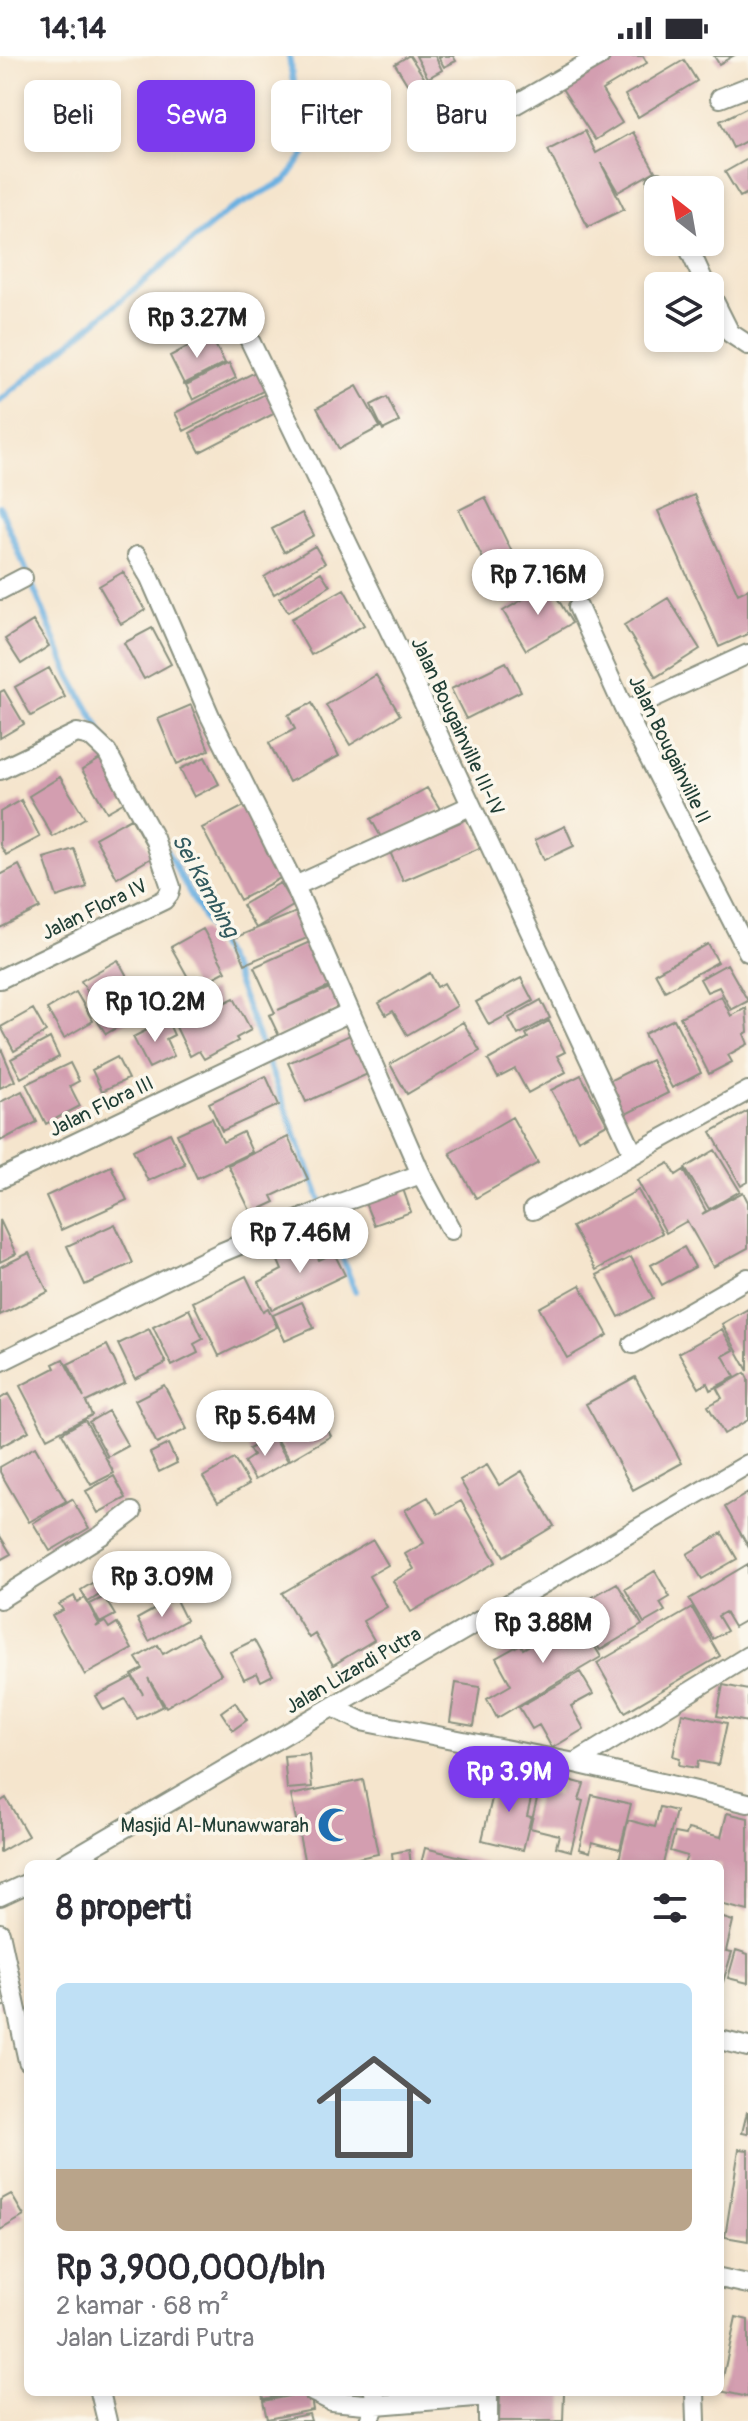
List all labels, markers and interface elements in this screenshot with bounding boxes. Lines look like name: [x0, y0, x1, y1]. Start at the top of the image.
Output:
text: 14:14: [40, 10, 106, 47]
chip: Beli: [24, 80, 121, 152]
chip: Sewa: [137, 80, 255, 152]
chip: Filter: [271, 80, 391, 152]
chip: Baru: [407, 80, 516, 152]
north arrow: [644, 176, 724, 256]
map controls: [644, 176, 724, 352]
button: layers: [644, 272, 724, 352]
pin: Rp 3.27M: [114, 292, 280, 360]
text: Rp 3.27M: [147, 302, 247, 334]
pin: Rp 7.16M: [455, 549, 621, 617]
text: Rp 7.16M: [490, 559, 586, 591]
street label: Jalan Bougainville III-IV: [405, 633, 510, 819]
street label: Jalan Bougainville II: [623, 671, 716, 827]
water label: Sei Kambing: [165, 829, 246, 944]
street label: Jalan Flora IV: [38, 873, 151, 946]
pin: Rp 10.2M: [72, 976, 238, 1044]
text: Rp 10.2M: [105, 986, 205, 1018]
street label: Jalan Flora III: [45, 1070, 158, 1143]
pin: Rp 7.46M: [217, 1207, 383, 1275]
text: Rp 7.46M: [249, 1217, 351, 1249]
pin: Rp 5.64M: [182, 1390, 348, 1458]
text: Rp 5.64M: [214, 1400, 316, 1432]
pin: Rp 3.09M: [79, 1551, 245, 1619]
text: Rp 3.09M: [110, 1561, 214, 1593]
pin: Rp 3.88M: [460, 1597, 626, 1665]
text: Rp 3.88M: [494, 1607, 592, 1639]
street label: Jalan Lizardi Putra: [281, 1621, 426, 1719]
pin: Rp 3.9M: [435, 1746, 583, 1814]
text: Rp 3.9M: [466, 1756, 552, 1788]
mosque icon: Masjid Al-Munawwarah: [316, 1806, 354, 1844]
place label: Masjid Al-Munawwarah: [121, 1813, 309, 1838]
icon: filters: [648, 1886, 692, 1930]
text: 8 properti: [56, 1887, 191, 1930]
icon: home: [302, 2035, 446, 2179]
text: Rp 3,900,000/bln: [56, 2247, 325, 2290]
text: 2 kamar · 68 m²: [56, 2290, 229, 2322]
text: Jalan Lizardi Putra: [56, 2322, 254, 2354]

